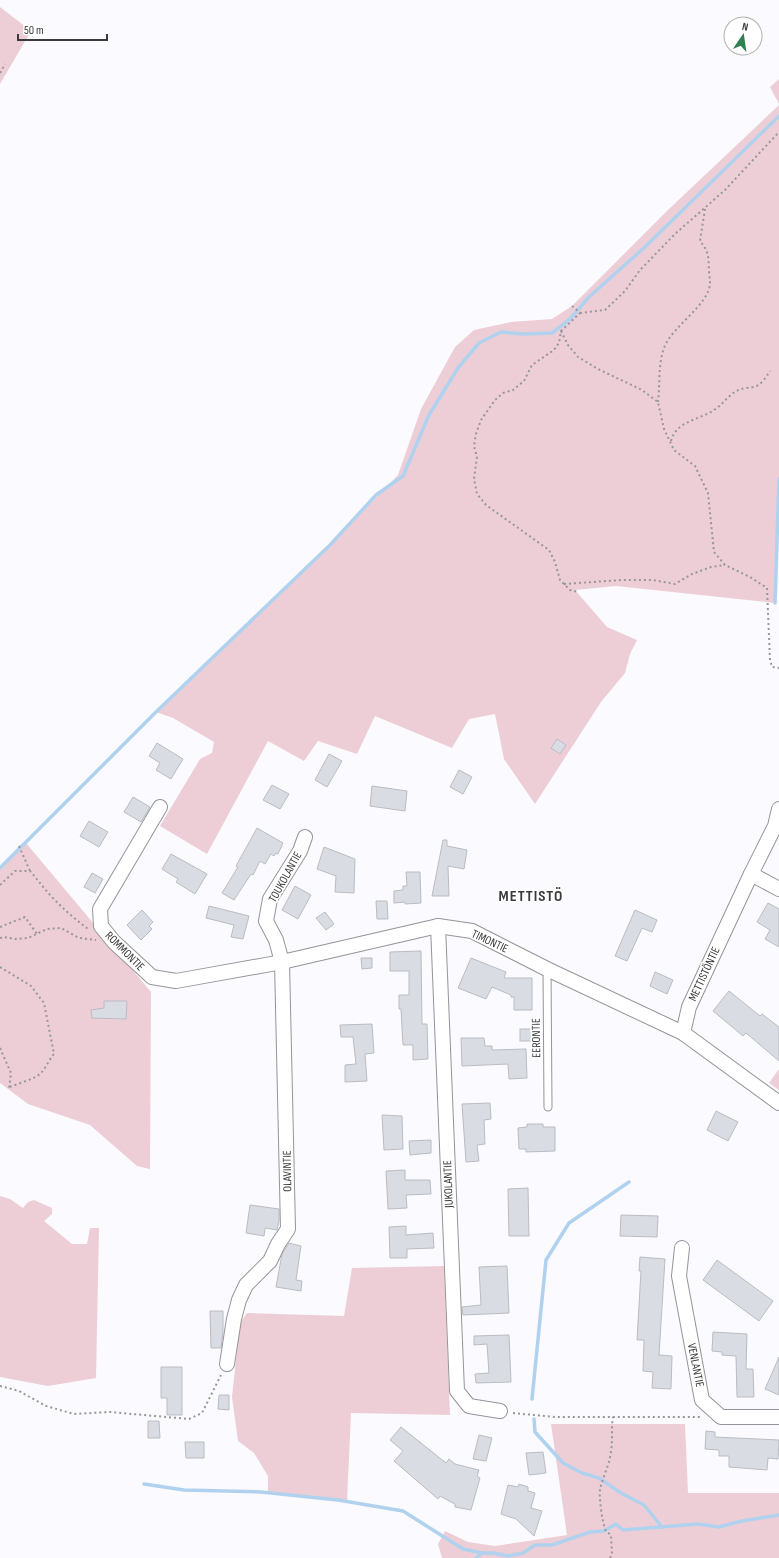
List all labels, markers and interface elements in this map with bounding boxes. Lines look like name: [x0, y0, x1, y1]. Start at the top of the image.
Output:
scale bar: [18, 16, 107, 42]
north arrow: [723, 16, 763, 56]
text: N: [741, 20, 750, 34]
text: 50 m: [24, 23, 44, 38]
street label: TOUKOLANTIE: [265, 849, 306, 905]
district label: METTISTÖ: [499, 887, 563, 906]
street label: TIMONTIE: [469, 926, 511, 956]
street label: ROMMONTIE: [102, 928, 148, 974]
street label: METTISTÖNTIE: [685, 945, 724, 1004]
street label: EERONTIE: [529, 1018, 544, 1058]
street label: OLAVINTIE: [280, 1150, 295, 1192]
street label: JUKOLANTIE: [440, 1160, 457, 1209]
street label: VENLANTIE: [684, 1342, 707, 1388]

